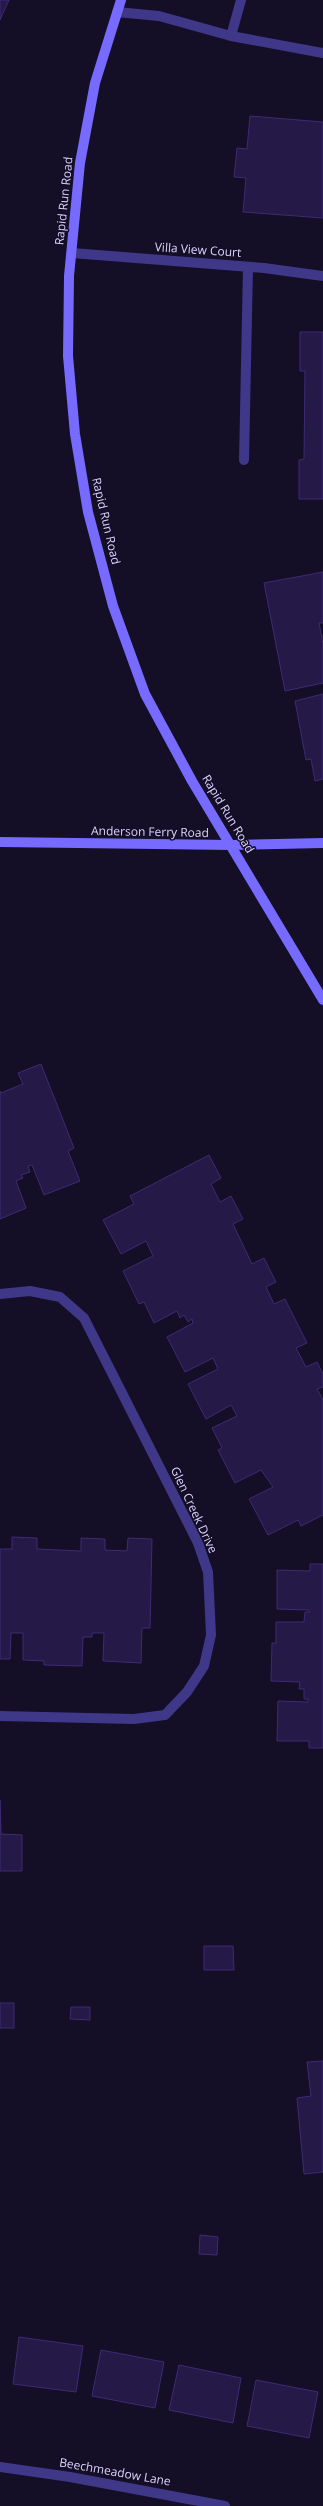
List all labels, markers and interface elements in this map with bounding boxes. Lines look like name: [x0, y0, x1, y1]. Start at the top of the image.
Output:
street label: Rapid Run Road: [50, 156, 77, 246]
street label: Villa View Court: [154, 238, 242, 261]
street label: Rapid Run Road: [88, 476, 125, 566]
street label: Rapid Run Road: [198, 771, 259, 856]
street label: Anderson Ferry Road: [91, 822, 209, 841]
street label: Glen Creek Drive: [167, 1464, 222, 1556]
street label: Beechmeadow Lane: [58, 2453, 172, 2490]

